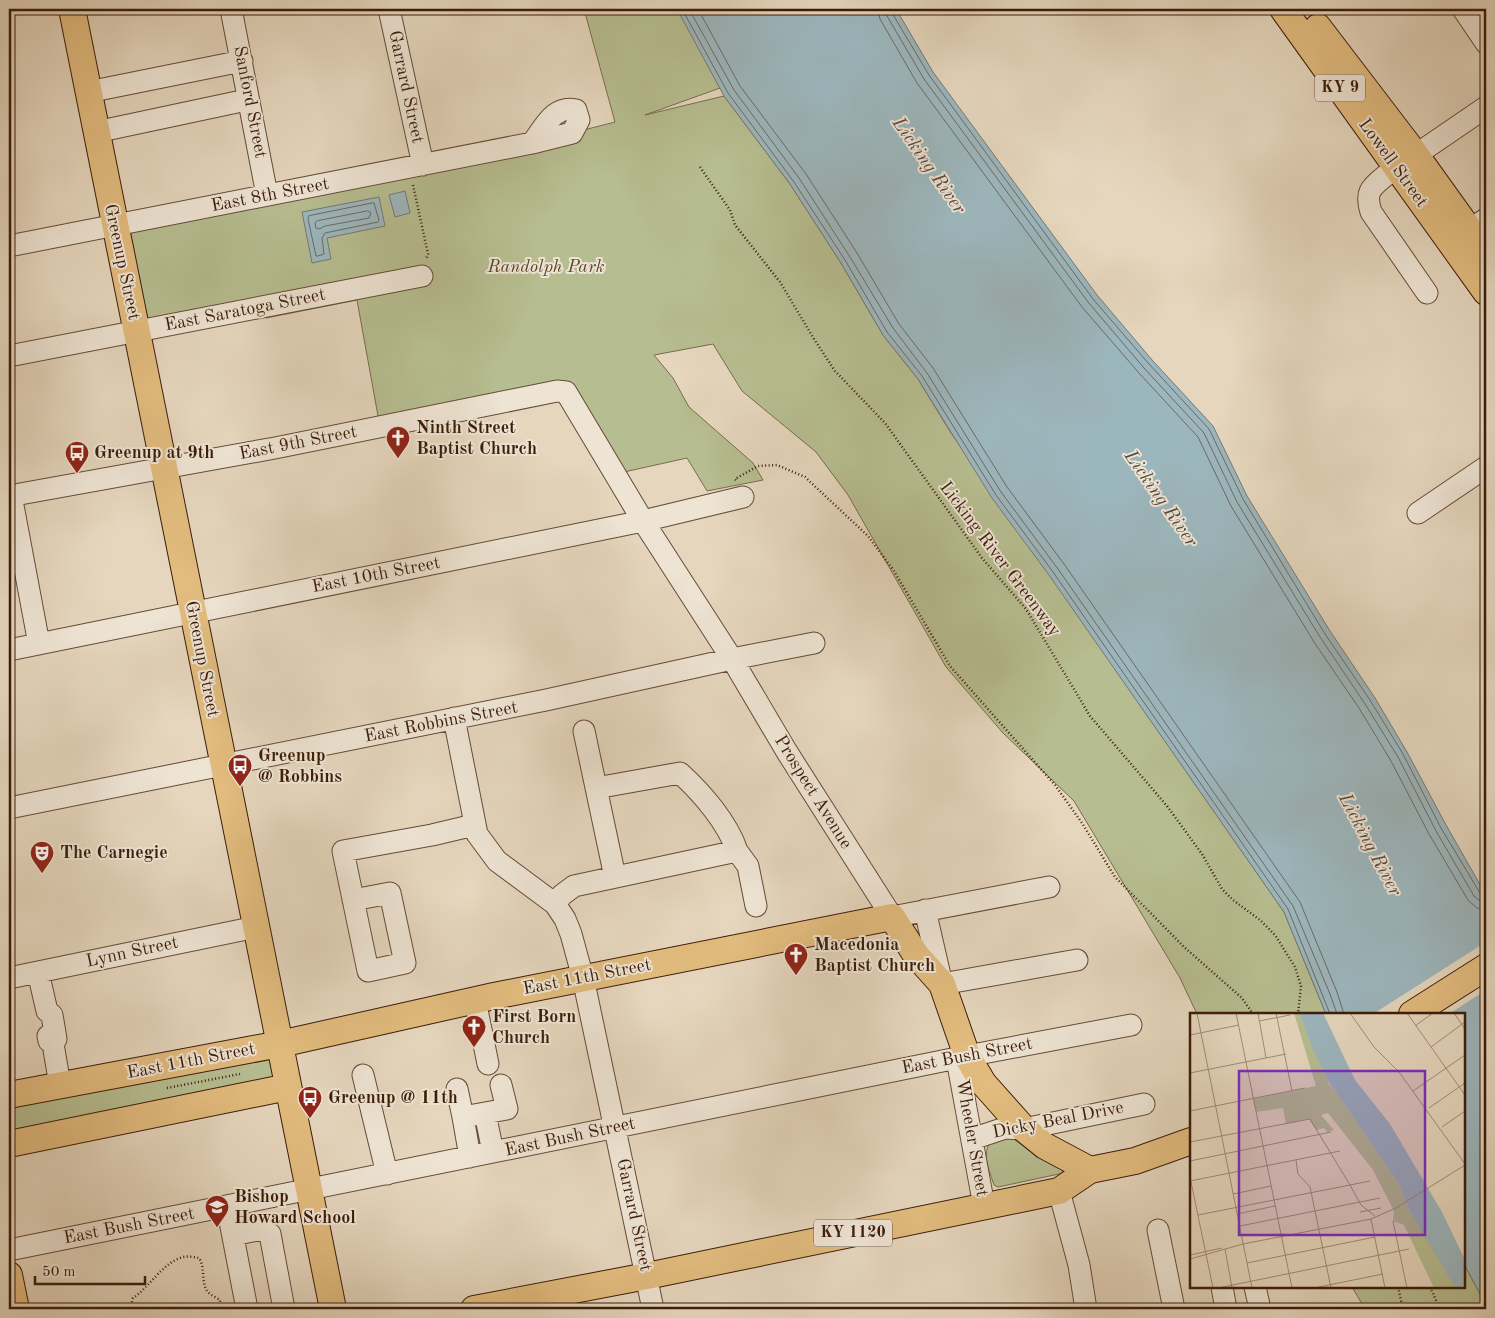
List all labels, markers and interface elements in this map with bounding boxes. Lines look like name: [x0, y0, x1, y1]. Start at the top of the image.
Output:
street label: Garrard Street: [385, 29, 427, 145]
street label: Sanford Street: [230, 44, 270, 160]
road number: KY 9: [1315, 75, 1365, 102]
water label: Licking River: [887, 113, 969, 219]
street label: Lowell Street: [1355, 115, 1431, 211]
street label: East 8th Street: [210, 175, 330, 215]
street label: Greenup Street: [101, 202, 143, 322]
park label: Randolph Park: [486, 258, 605, 276]
street label: East Saratoga Street: [163, 286, 327, 334]
place label: Ninth Street Baptist Church: [416, 419, 537, 458]
street label: East 9th Street: [238, 423, 358, 463]
church icon: Ninth Street Baptist Church: [385, 425, 411, 459]
bus stop icon: Greenup at 9th: [64, 440, 90, 474]
place label: Greenup at 9th: [94, 444, 214, 462]
water label: Licking River: [1119, 446, 1201, 552]
street label: Licking River Greenway: [936, 478, 1064, 640]
street label: East 10th Street: [310, 554, 442, 596]
street label: Greenup Street: [182, 599, 222, 719]
street label: East Robbins Street: [363, 698, 519, 746]
street label: Prospect Avenue: [771, 732, 855, 852]
place label: Greenup @ Robbins: [258, 747, 342, 786]
bus stop icon: Greenup @ Robbins: [227, 753, 253, 787]
water label: Licking River: [1334, 790, 1404, 900]
theatre icon: The Carnegie: [29, 840, 55, 874]
place label: The Carnegie: [60, 844, 168, 862]
street label: Lynn Street: [84, 933, 180, 971]
place label: Macedonia Baptist Church: [814, 936, 935, 975]
church icon: Macedonia Baptist Church: [783, 942, 809, 976]
street label: East 11th Street: [521, 956, 653, 998]
place label: First Born Church: [492, 1008, 576, 1047]
inset map: [1190, 1013, 1465, 1288]
church icon: First Born Church: [461, 1014, 487, 1048]
street label: East Bush Street: [900, 1034, 1034, 1078]
street label: East 11th Street: [125, 1040, 257, 1082]
street label: Wheeler Street: [953, 1078, 991, 1198]
bus stop icon: Greenup @ 11th: [297, 1085, 323, 1119]
place label: Greenup @ 11th: [328, 1089, 458, 1107]
street label: Dicky Beal Drive: [991, 1098, 1125, 1142]
street label: East Bush Street: [503, 1114, 637, 1160]
street label: Garrard Street: [613, 1157, 655, 1273]
place label: Bishop Howard School: [234, 1188, 356, 1227]
school or university icon: Bishop Howard School: [204, 1194, 230, 1228]
street label: East Bush Street: [62, 1204, 196, 1248]
road number: KY 1120: [814, 1220, 892, 1246]
scale bar: [35, 1253, 145, 1285]
text: 50 m: [42, 1265, 76, 1280]

